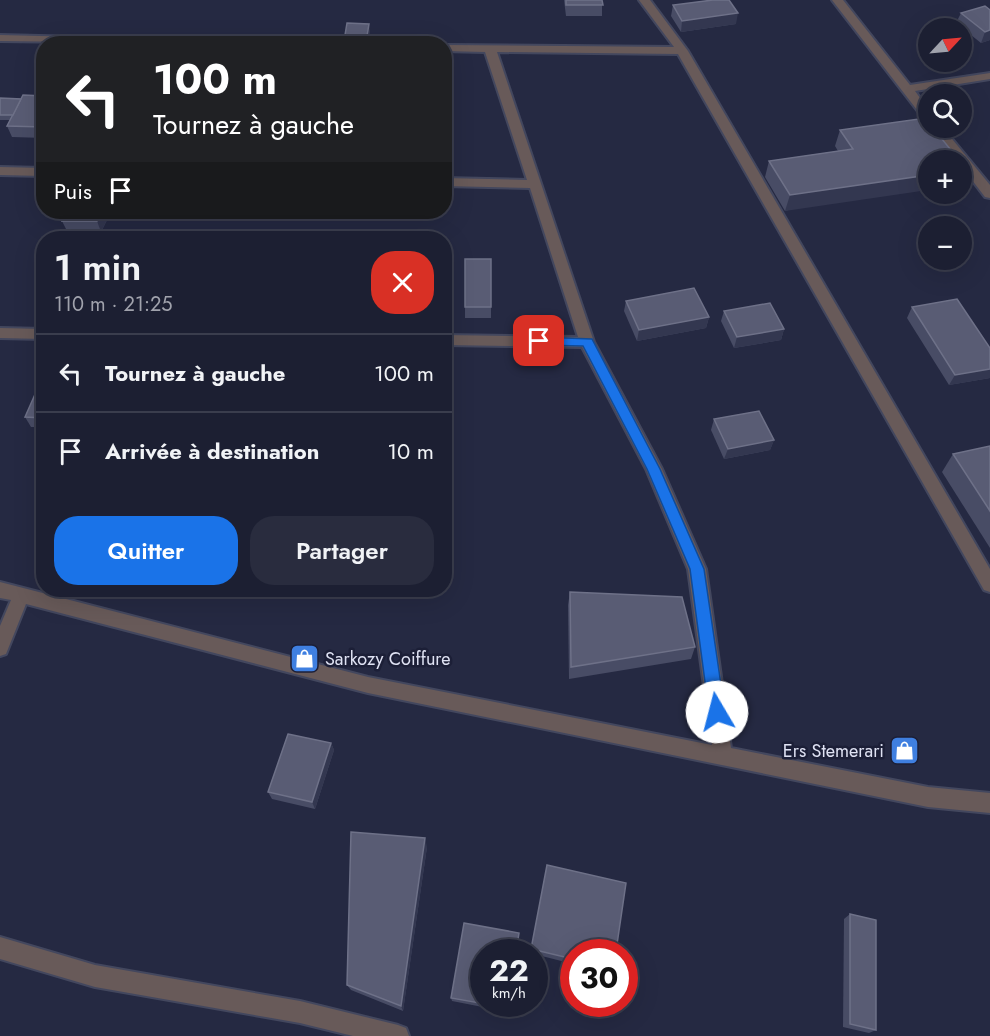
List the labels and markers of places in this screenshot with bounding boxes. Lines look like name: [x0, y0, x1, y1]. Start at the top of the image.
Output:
pin: [513, 315, 564, 366]
shop icon: Sarkozy Coiffure: [288, 643, 320, 675]
place label: Sarkozy Coiffure: [325, 646, 451, 672]
shop icon: Ers Stemerari: [889, 735, 921, 767]
place label: Ers Stemerari: [783, 738, 884, 764]

